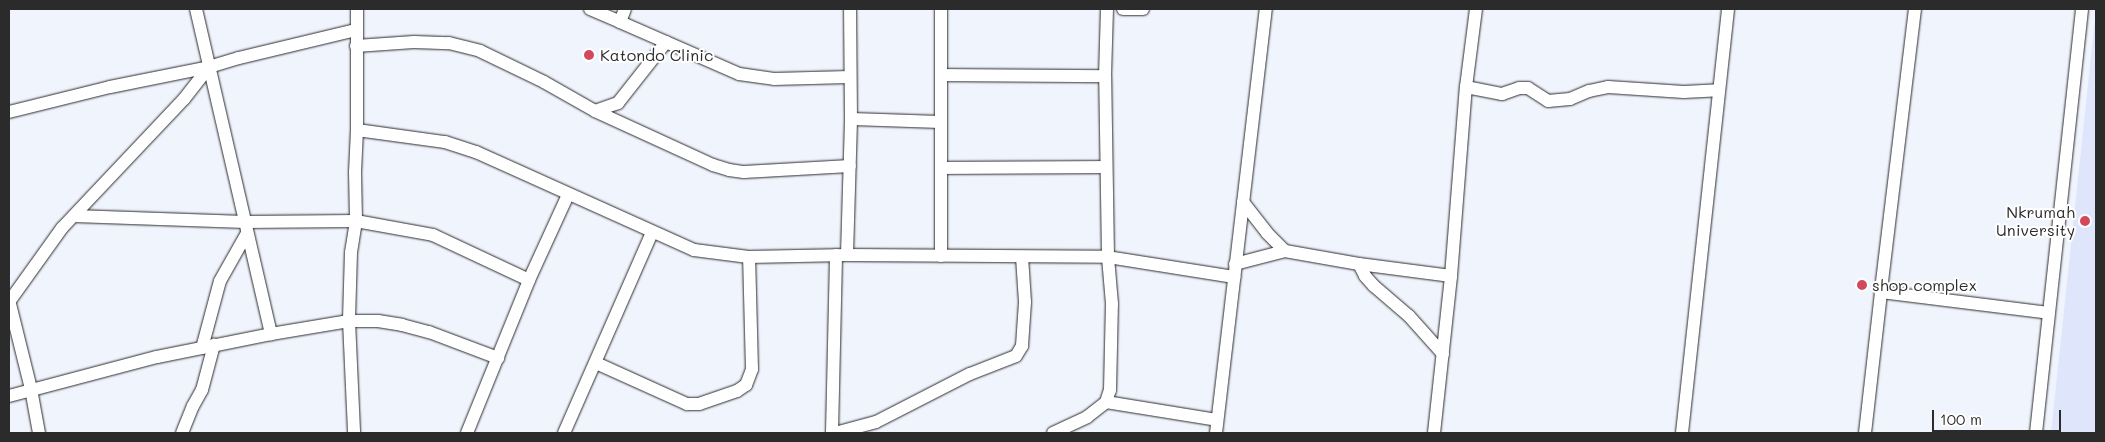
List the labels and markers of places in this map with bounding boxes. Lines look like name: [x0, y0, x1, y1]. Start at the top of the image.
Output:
place label: Katondo Clinic: [600, 45, 713, 65]
marker: Katondo Clinic: [582, 48, 596, 62]
place label: Nkrumah University: [1996, 202, 2075, 240]
marker: Nkrumah University: [2079, 215, 2091, 227]
place label: shop complex: [1872, 275, 1977, 295]
marker: shop complex: [1856, 279, 1868, 291]

